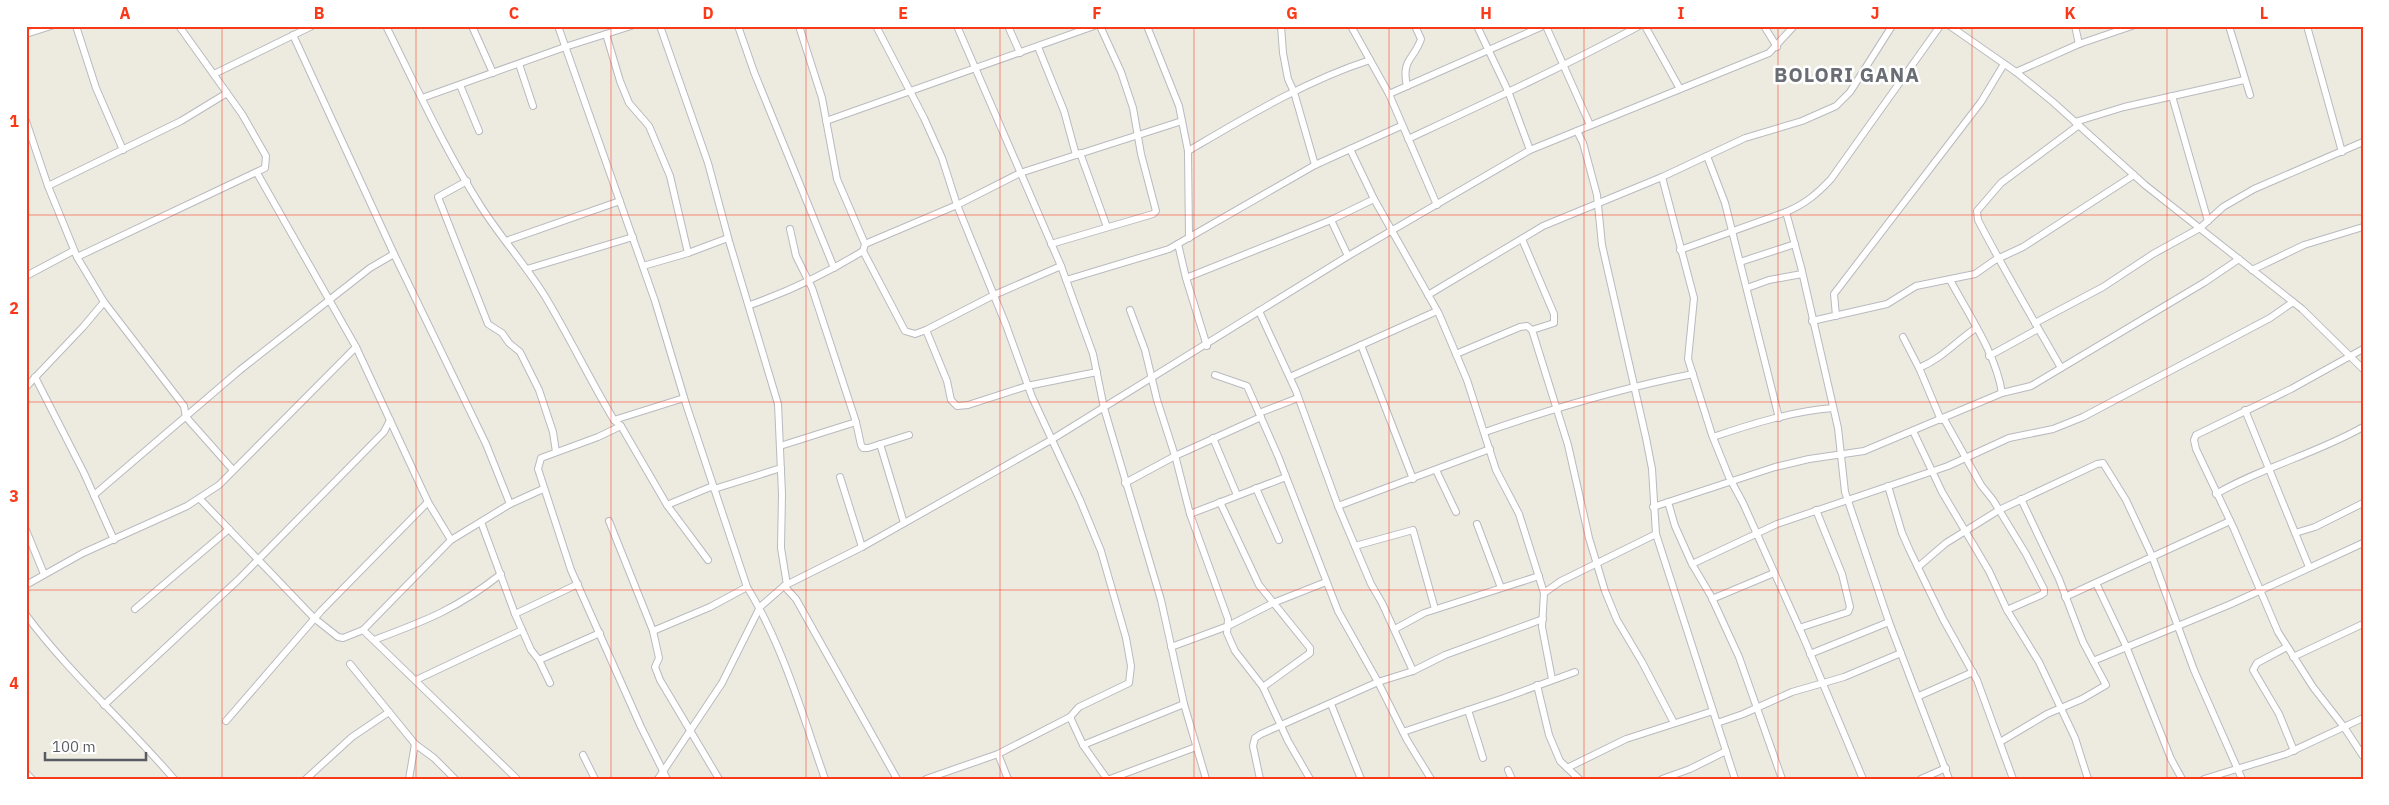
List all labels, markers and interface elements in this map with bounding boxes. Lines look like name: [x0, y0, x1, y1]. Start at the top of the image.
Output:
text: A: [120, 3, 131, 23]
text: B: [314, 3, 325, 23]
text: C: [509, 3, 519, 23]
text: D: [702, 3, 714, 23]
text: E: [898, 3, 908, 23]
text: F: [1092, 3, 1102, 23]
text: G: [1286, 3, 1298, 23]
text: H: [1480, 3, 1492, 23]
text: I: [1678, 3, 1685, 23]
text: J: [1871, 3, 1879, 23]
text: K: [2064, 3, 2076, 23]
text: L: [2260, 3, 2268, 23]
district label: BOLORI GANA: [1774, 61, 1920, 88]
text: 1: [9, 111, 19, 131]
text: 2: [9, 298, 19, 318]
text: 3: [9, 486, 19, 506]
text: 4: [9, 673, 19, 693]
scale bar: [45, 730, 146, 762]
text: 100 m: [52, 737, 96, 756]

